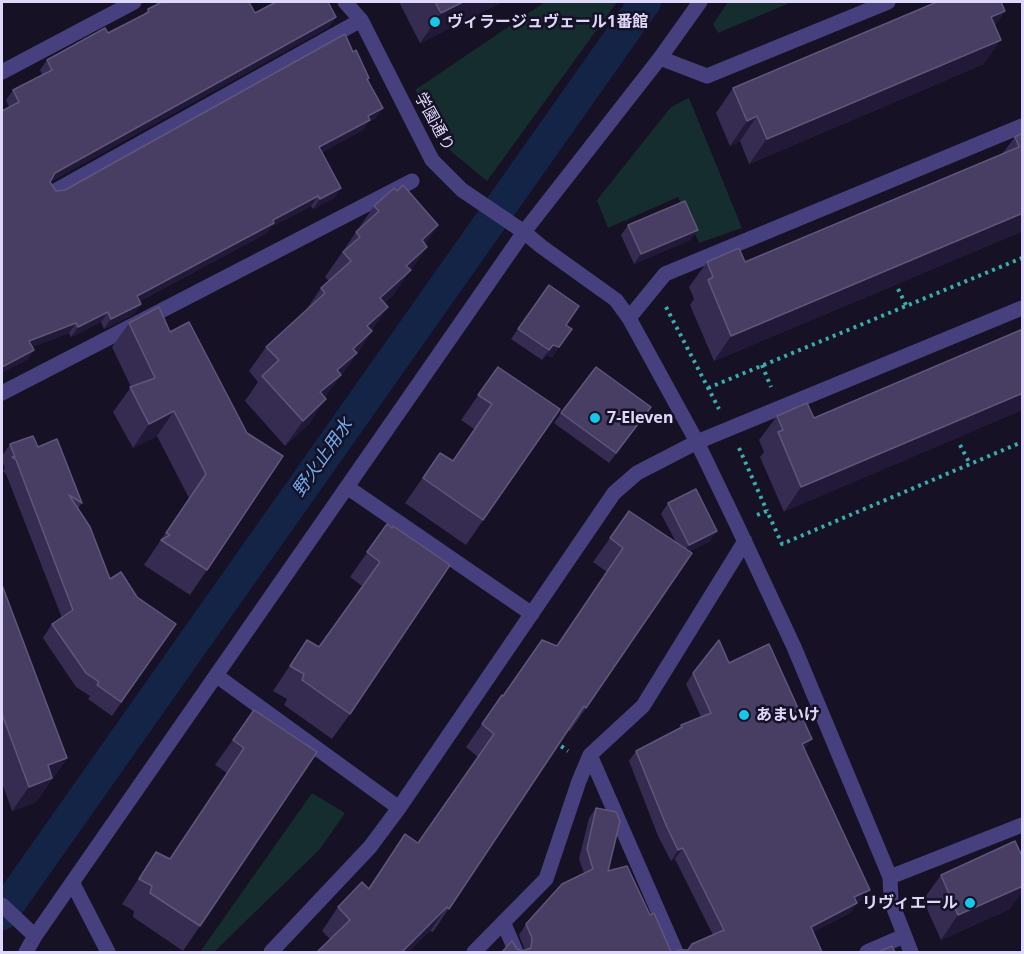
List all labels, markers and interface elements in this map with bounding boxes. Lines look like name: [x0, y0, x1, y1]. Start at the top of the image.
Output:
place label: ヴィラージュヴェール1番館: [447, 12, 648, 32]
marker: ヴィラージュヴェール1番館: [428, 15, 442, 29]
street label: 学園通り: [410, 89, 458, 155]
place label: 7-Eleven: [607, 408, 673, 428]
marker: 7-Eleven: [588, 411, 602, 425]
water label: 野火止用水: [288, 415, 358, 501]
place label: あまいけ: [756, 705, 820, 725]
marker: あまいけ: [737, 708, 751, 722]
place label: リヴィエール: [862, 893, 958, 913]
marker: リヴィエール: [963, 896, 977, 910]

